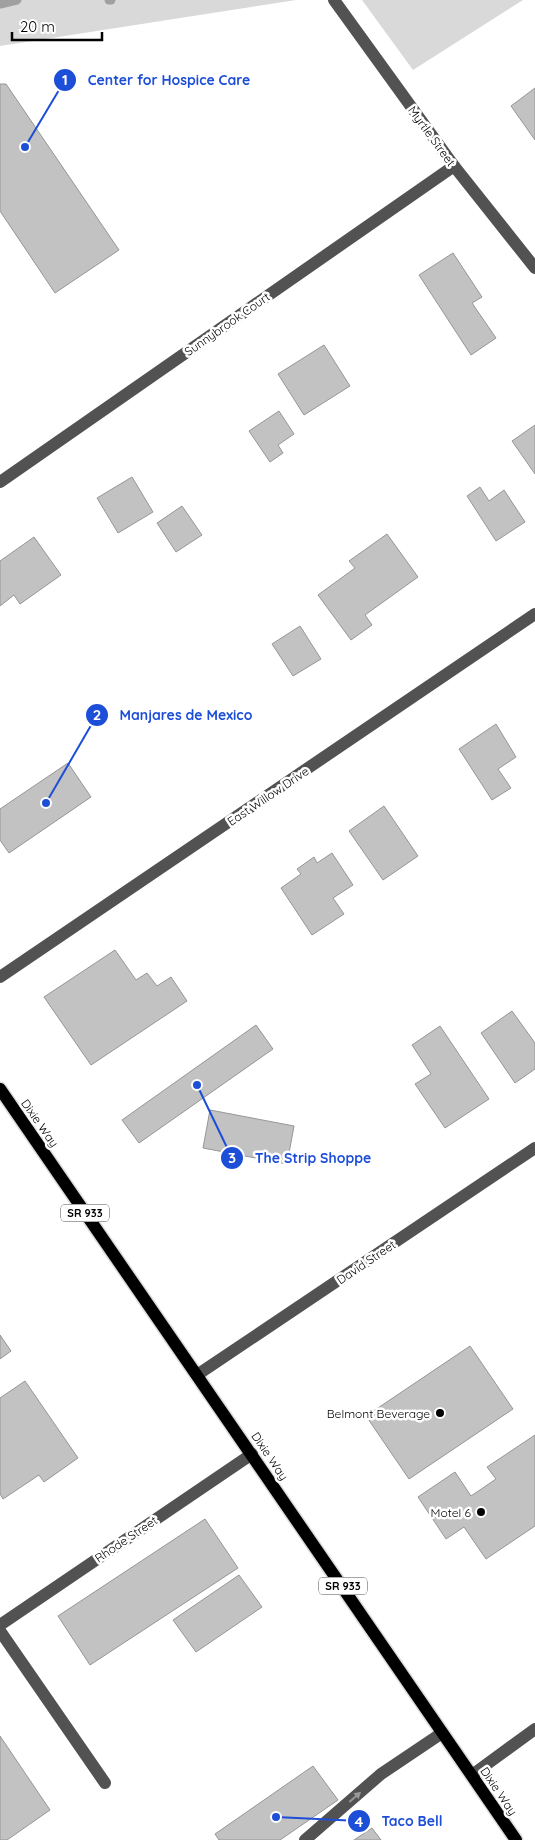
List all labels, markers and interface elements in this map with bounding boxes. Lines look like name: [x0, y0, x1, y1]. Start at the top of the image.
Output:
scale bar: [12, 10, 102, 42]
text: 20 m: [20, 17, 55, 36]
callout: Center for Hospice Care: [53, 66, 260, 95]
text: 1: [62, 70, 68, 89]
text: Center for Hospice Care: [88, 71, 250, 89]
street label: Myrtle Street: [405, 103, 459, 169]
street label: Sunnybrook Court: [181, 289, 273, 359]
callout: Manjares de Mexico: [85, 701, 263, 730]
text: 2: [93, 705, 101, 724]
text: Manjares de Mexico: [120, 706, 253, 724]
street label: East Willow Drive: [224, 763, 312, 829]
street label: Dixie Way: [18, 1096, 62, 1150]
callout: The Strip Shoppe: [219, 1144, 381, 1173]
text: 3: [228, 1148, 236, 1167]
text: The Strip Shoppe: [255, 1149, 371, 1167]
road number: SR 933: [61, 1204, 109, 1222]
street label: David Street: [334, 1237, 398, 1287]
place label: Belmont Beverage: [327, 1406, 430, 1421]
marker: Belmont Beverage: [434, 1407, 446, 1419]
street label: Dixie Way: [248, 1429, 292, 1483]
place label: Motel 6: [431, 1505, 472, 1520]
marker: Motel 6: [475, 1506, 487, 1518]
street label: Rhode Street: [92, 1513, 160, 1565]
road number: SR 933: [319, 1578, 367, 1594]
street label: Dixie Way: [477, 1764, 521, 1818]
one-way arrow: [348, 1791, 361, 1802]
callout: Taco Bell: [347, 1807, 453, 1836]
text: 4: [355, 1812, 364, 1831]
text: Taco Bell: [381, 1812, 443, 1830]

